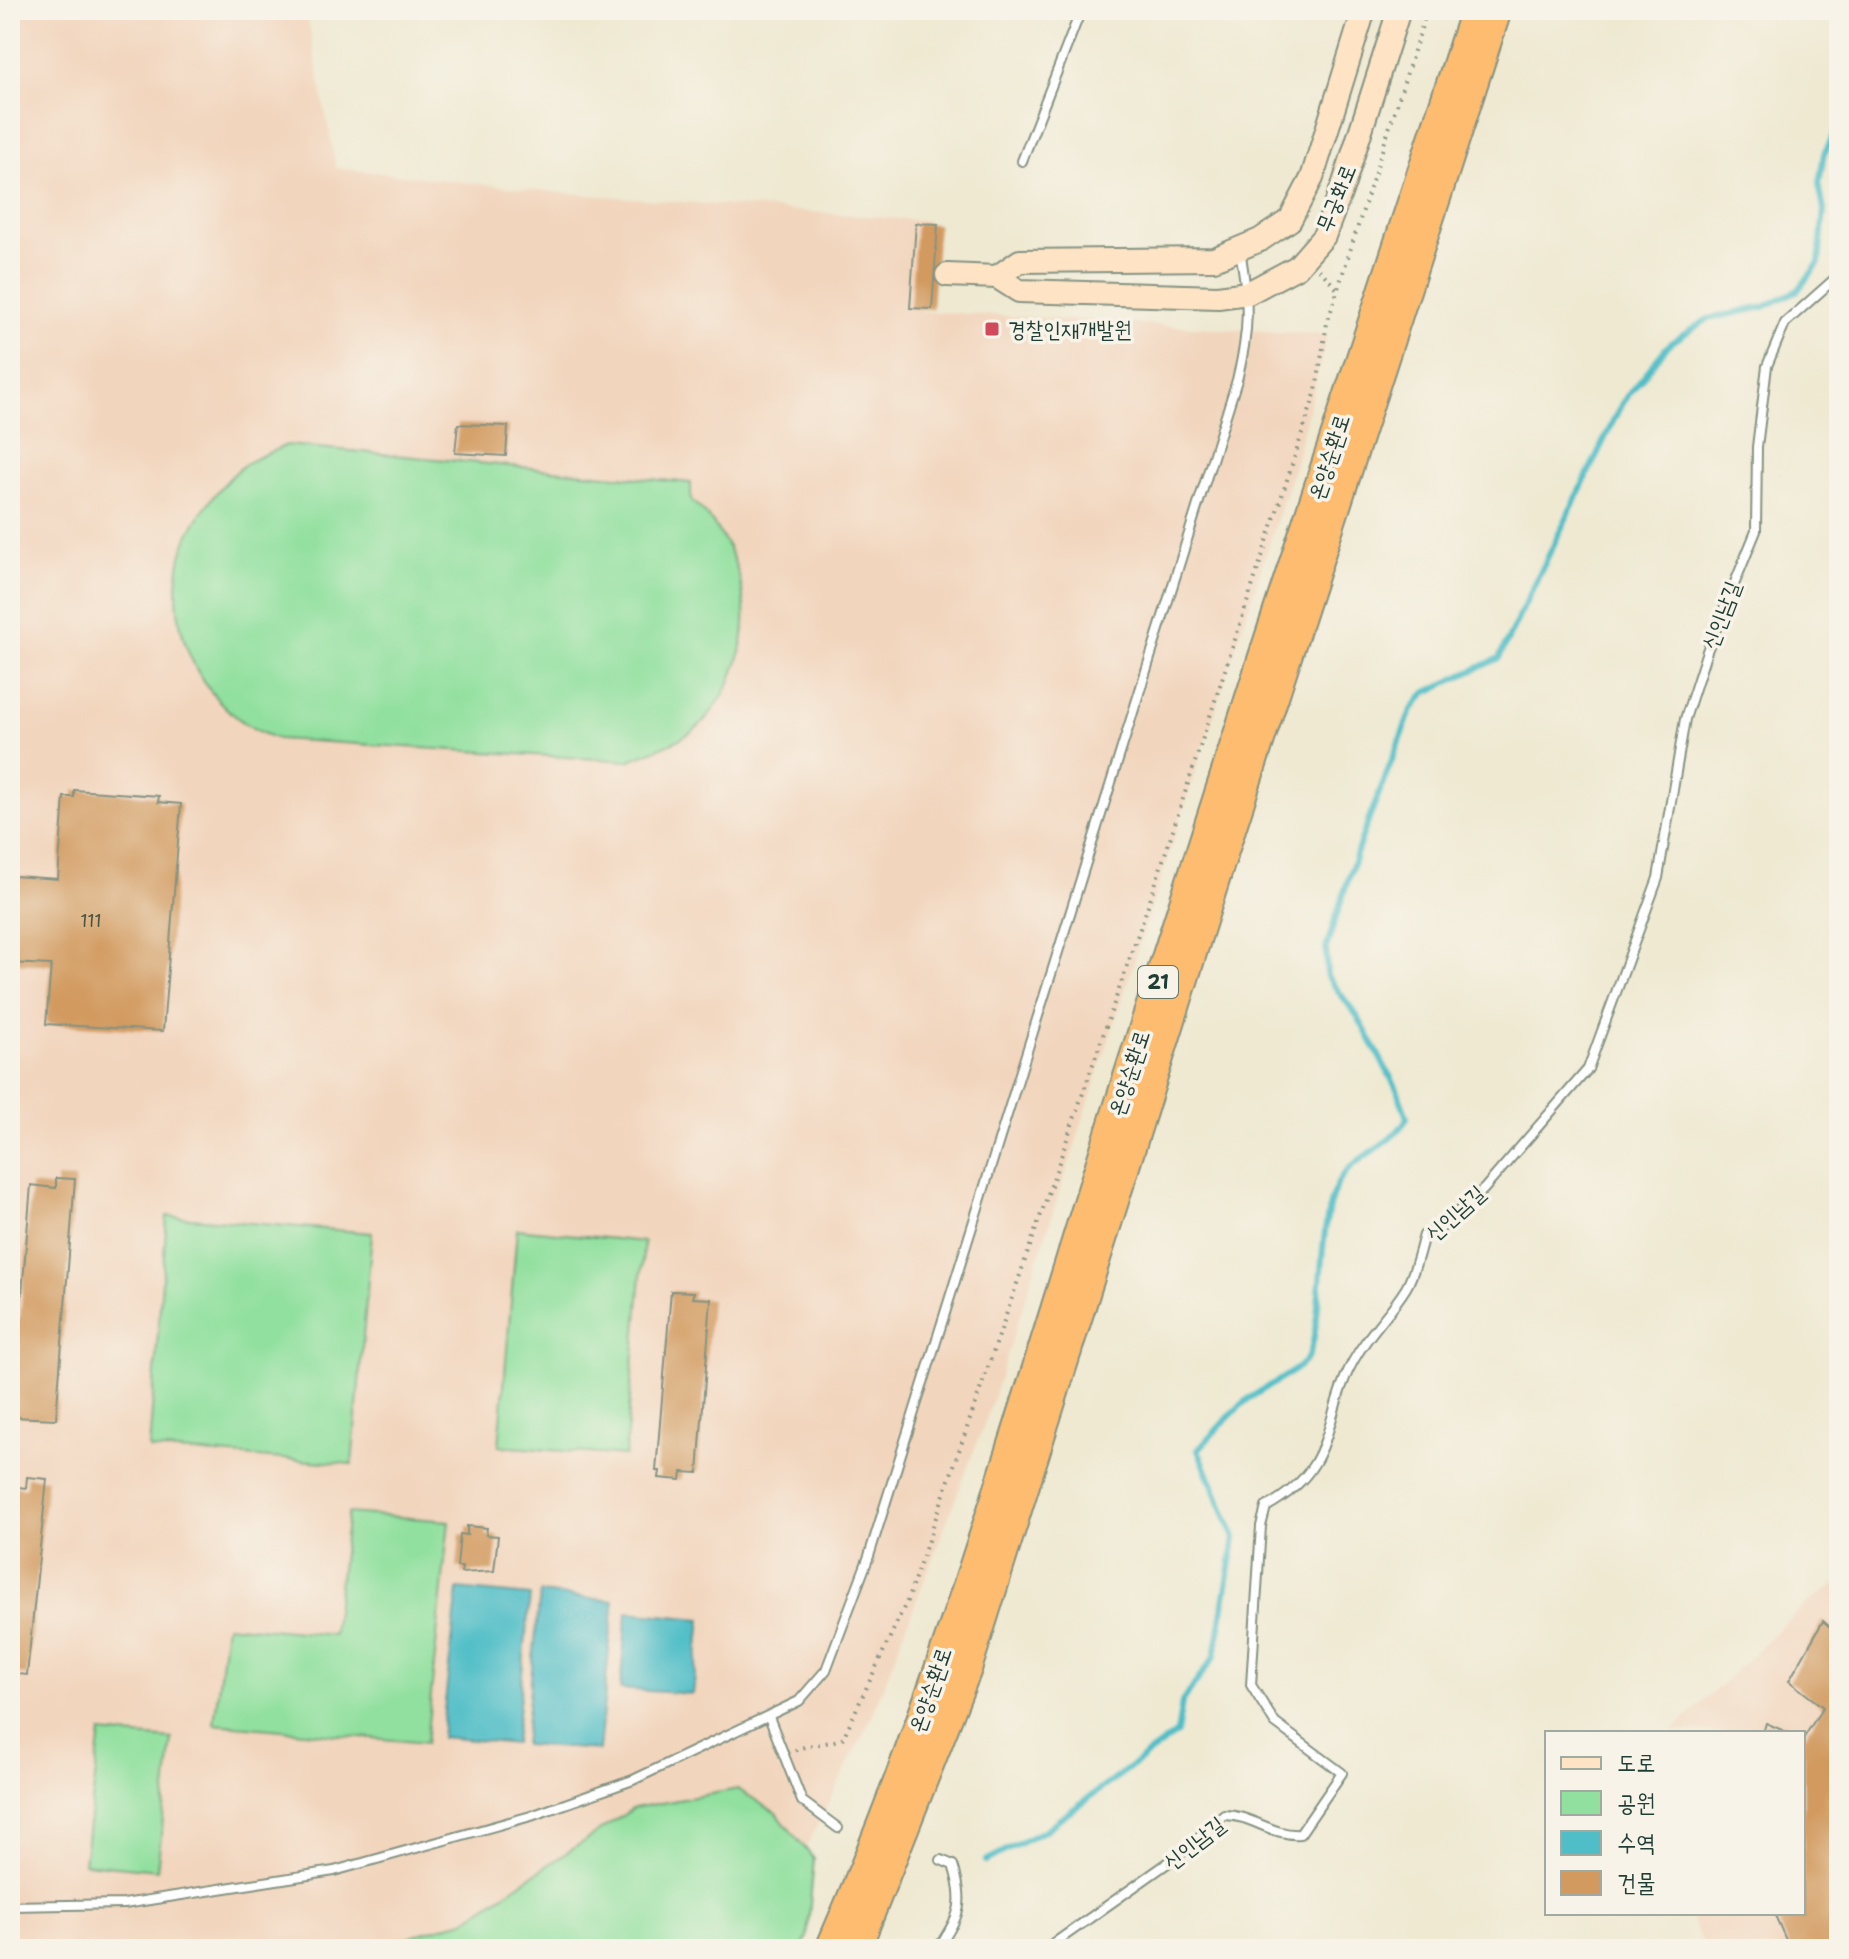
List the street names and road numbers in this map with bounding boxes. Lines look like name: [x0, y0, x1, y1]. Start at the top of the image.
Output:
street label: 무궁화로: [1309, 160, 1363, 236]
street label: 온양순환로: [1302, 410, 1356, 504]
street label: 신인남길: [1695, 576, 1747, 653]
road number: 21: [1138, 966, 1178, 998]
street label: 온양순환로: [1102, 1026, 1156, 1120]
street label: 신인남길: [1419, 1178, 1491, 1247]
street label: 온양순환로: [902, 1643, 958, 1737]
street label: 신인남길: [1157, 1810, 1231, 1876]

